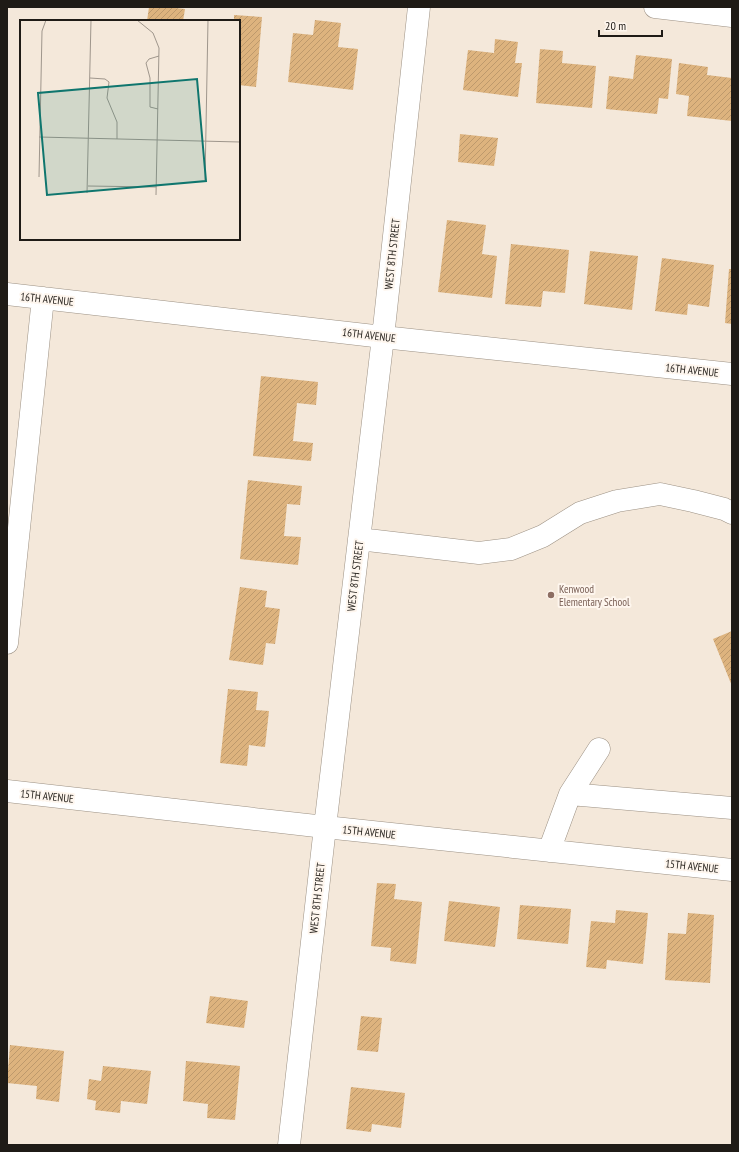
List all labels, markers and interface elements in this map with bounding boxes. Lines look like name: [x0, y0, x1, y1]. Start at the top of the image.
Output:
scale bar: [599, 12, 662, 38]
text: 20 m: [605, 18, 626, 33]
inset map: [20, 20, 240, 240]
street label: WEST 8TH STREET: [381, 218, 403, 290]
street label: 16TH AVENUE: [20, 289, 75, 309]
street label: 16TH AVENUE: [341, 325, 397, 345]
street label: 16TH AVENUE: [665, 360, 720, 380]
street label: WEST 8TH STREET: [344, 540, 366, 612]
place label: Kenwood Elementary School: [559, 582, 630, 609]
marker: Kenwood Elementary School: [546, 590, 556, 600]
street label: 15TH AVENUE: [20, 786, 75, 806]
street label: 15TH AVENUE: [342, 822, 397, 842]
street label: 15TH AVENUE: [665, 856, 720, 876]
street label: WEST 8TH STREET: [306, 862, 328, 934]

